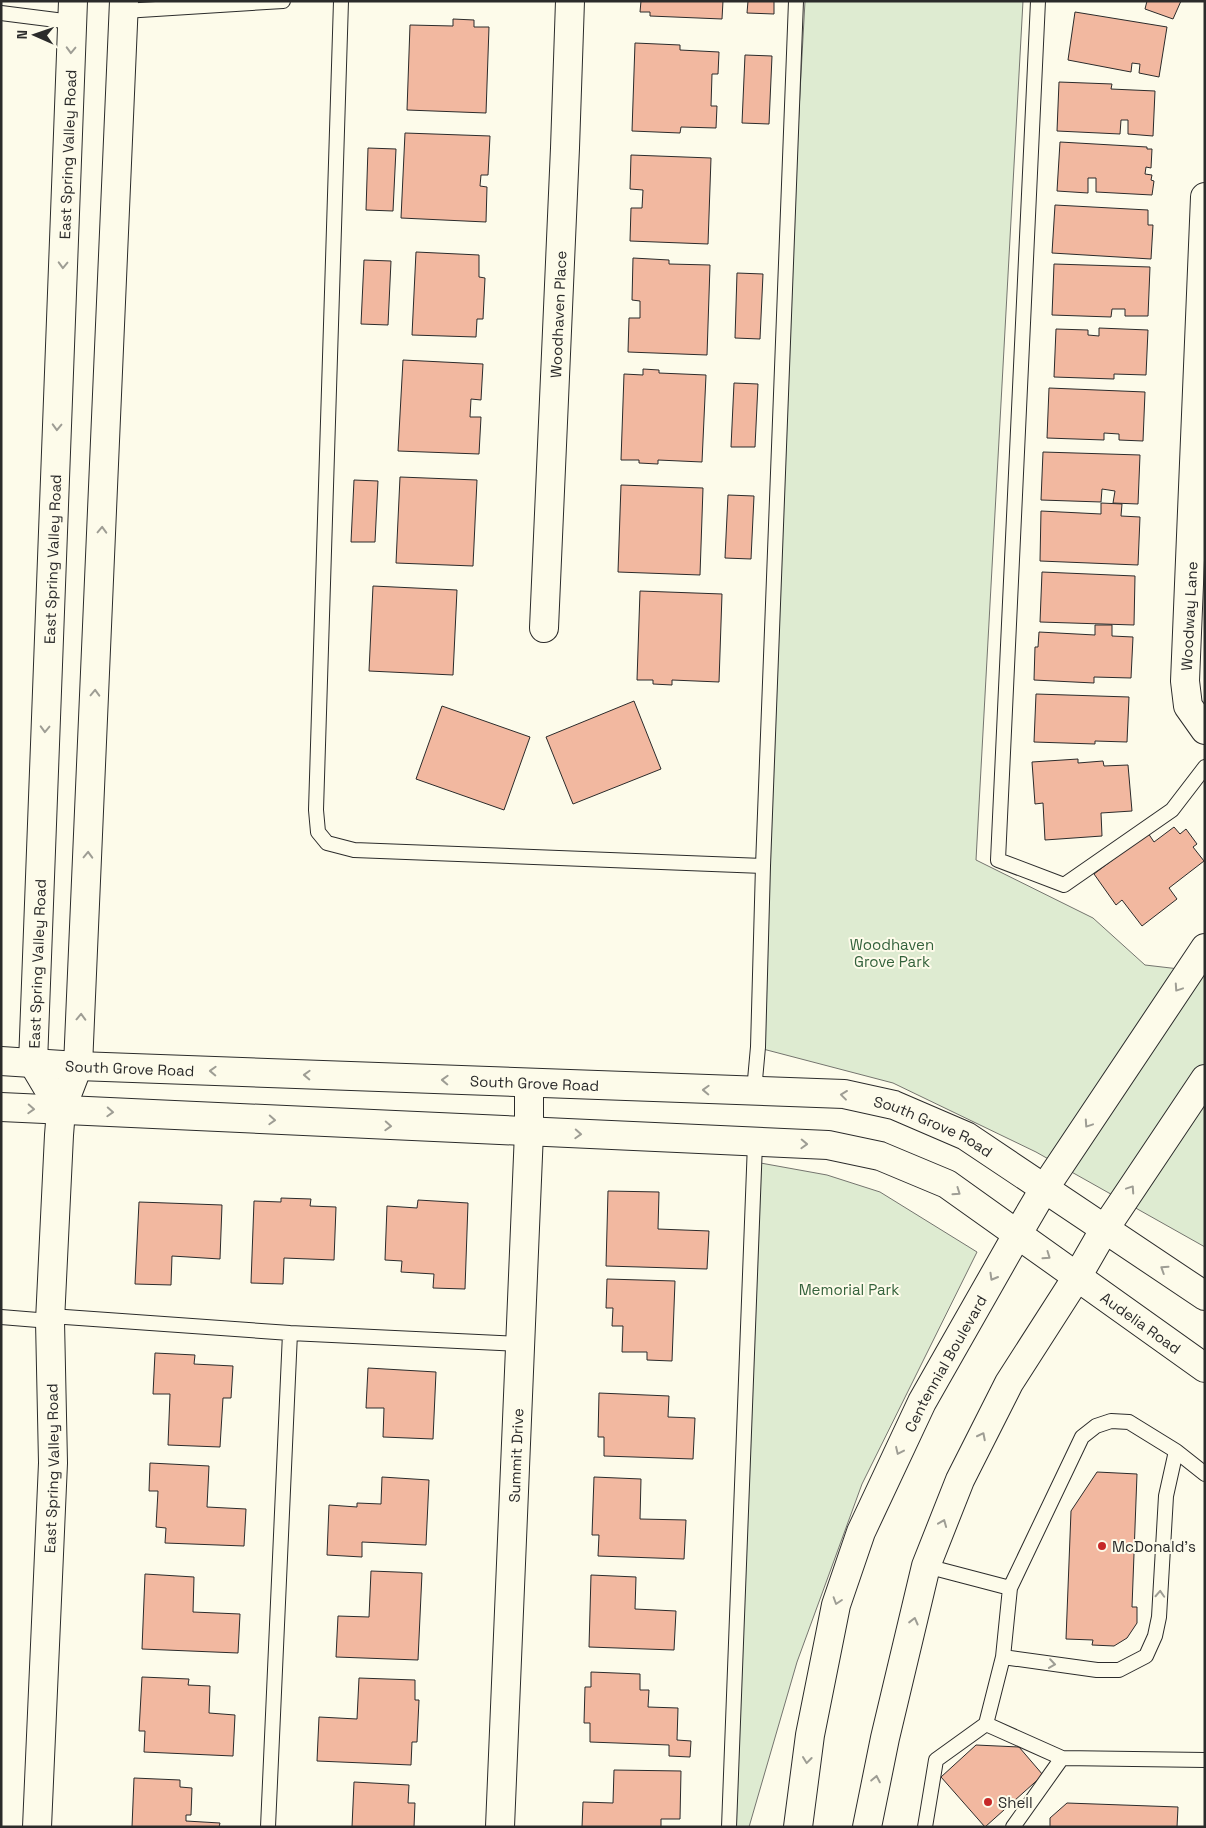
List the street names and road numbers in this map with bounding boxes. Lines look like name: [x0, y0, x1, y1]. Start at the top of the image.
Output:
street label: East Spring Valley Road: [55, 69, 80, 240]
street label: Woodhaven Place: [545, 250, 570, 378]
street label: East Spring Valley Road: [39, 474, 65, 644]
street label: Woodway Lane: [1177, 561, 1201, 671]
street label: East Spring Valley Road: [24, 879, 49, 1049]
street label: South Grove Road: [65, 1056, 195, 1080]
street label: South Grove Road: [470, 1071, 599, 1095]
street label: South Grove Road: [872, 1091, 997, 1161]
street label: Audelia Road: [1097, 1287, 1185, 1357]
street label: Centennial Boulevard: [900, 1292, 990, 1435]
street label: East Spring Valley Road: [40, 1383, 63, 1554]
street label: Summit Drive: [504, 1408, 527, 1503]

